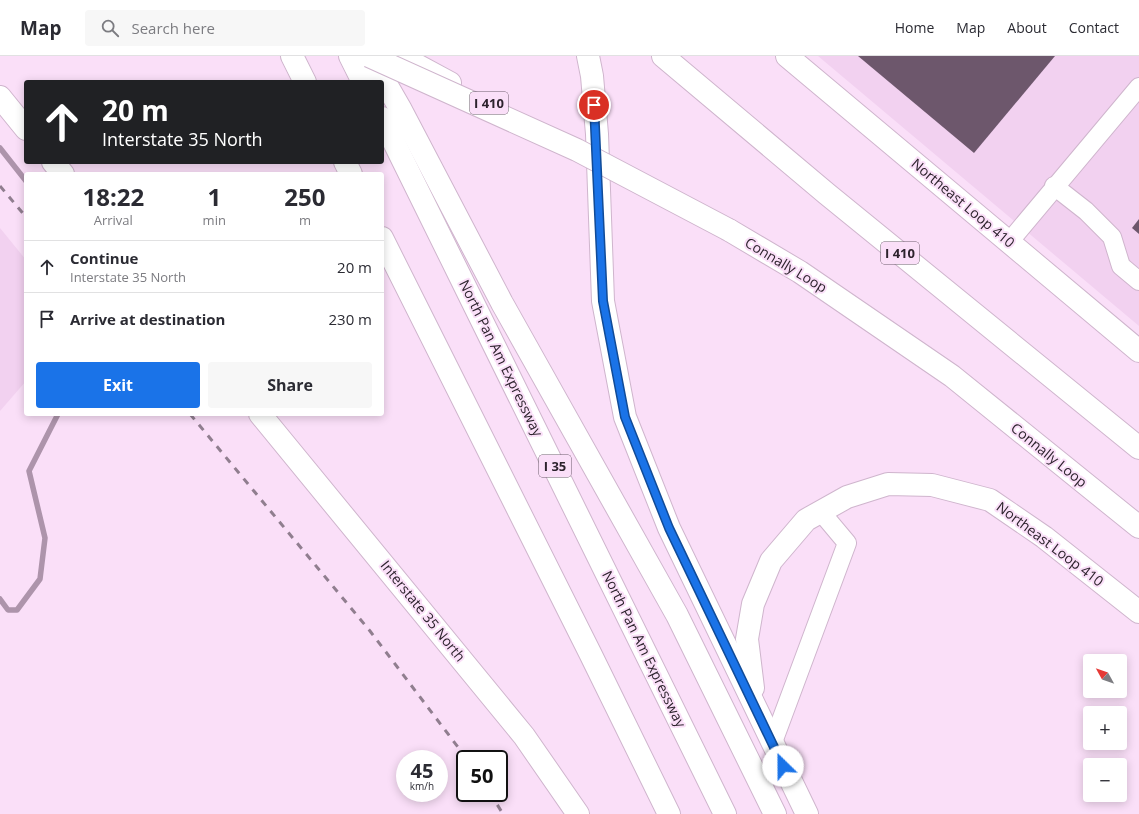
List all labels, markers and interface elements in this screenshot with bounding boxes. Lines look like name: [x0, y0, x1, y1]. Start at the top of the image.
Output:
search box: [85, 10, 365, 46]
text: Map: [20, 15, 61, 41]
icon: search: [99, 17, 121, 39]
text: Search here: [131, 18, 215, 38]
text: Home: [895, 18, 934, 37]
text: Map: [956, 18, 985, 37]
text: About: [1007, 18, 1047, 37]
text: Contact: [1069, 18, 1119, 37]
pin: [577, 88, 611, 122]
text: 20 m: [102, 91, 169, 129]
road number: I 410: [470, 92, 508, 114]
icon: arrive: [583, 94, 605, 116]
icon: ahead: [36, 96, 88, 148]
text: Interstate 35 North: [102, 127, 263, 151]
street label: Northeast Loop 410: [908, 154, 1019, 252]
text: 18:22: [82, 180, 144, 213]
text: 1: [207, 180, 221, 213]
text: 250: [284, 180, 326, 213]
text: Arrival: [94, 211, 133, 229]
text: min: [203, 211, 226, 229]
text: m: [299, 211, 311, 229]
street label: Connally Loop: [742, 233, 831, 297]
road number: I 410: [881, 242, 919, 264]
text: Continue: [70, 248, 138, 268]
icon: ahead: [36, 256, 58, 278]
text: 20 m: [337, 257, 372, 277]
text: Interstate 35 North: [70, 268, 186, 286]
street label: North Pan Am Expressway: [455, 276, 548, 440]
icon: arrive: [36, 308, 58, 330]
text: Arrive at destination: [70, 309, 225, 329]
text: 230 m: [328, 309, 372, 329]
button: Exit: [36, 362, 200, 408]
button: Share: [208, 362, 372, 408]
street label: Connally Loop: [1007, 418, 1091, 491]
road number: I 35: [539, 455, 571, 477]
street label: Northeast Loop 410: [993, 497, 1108, 590]
street label: Interstate 35 North: [377, 556, 470, 665]
street label: North Pan Am Expressway: [598, 567, 691, 731]
north arrow: [1083, 654, 1127, 698]
map controls: [1083, 654, 1127, 802]
button: +: [1083, 706, 1127, 750]
position arrow: [762, 745, 804, 787]
speed limit sign: 50: [456, 750, 508, 802]
text: 45: [411, 757, 433, 784]
button: −: [1083, 758, 1127, 802]
text: km/h: [410, 779, 434, 793]

